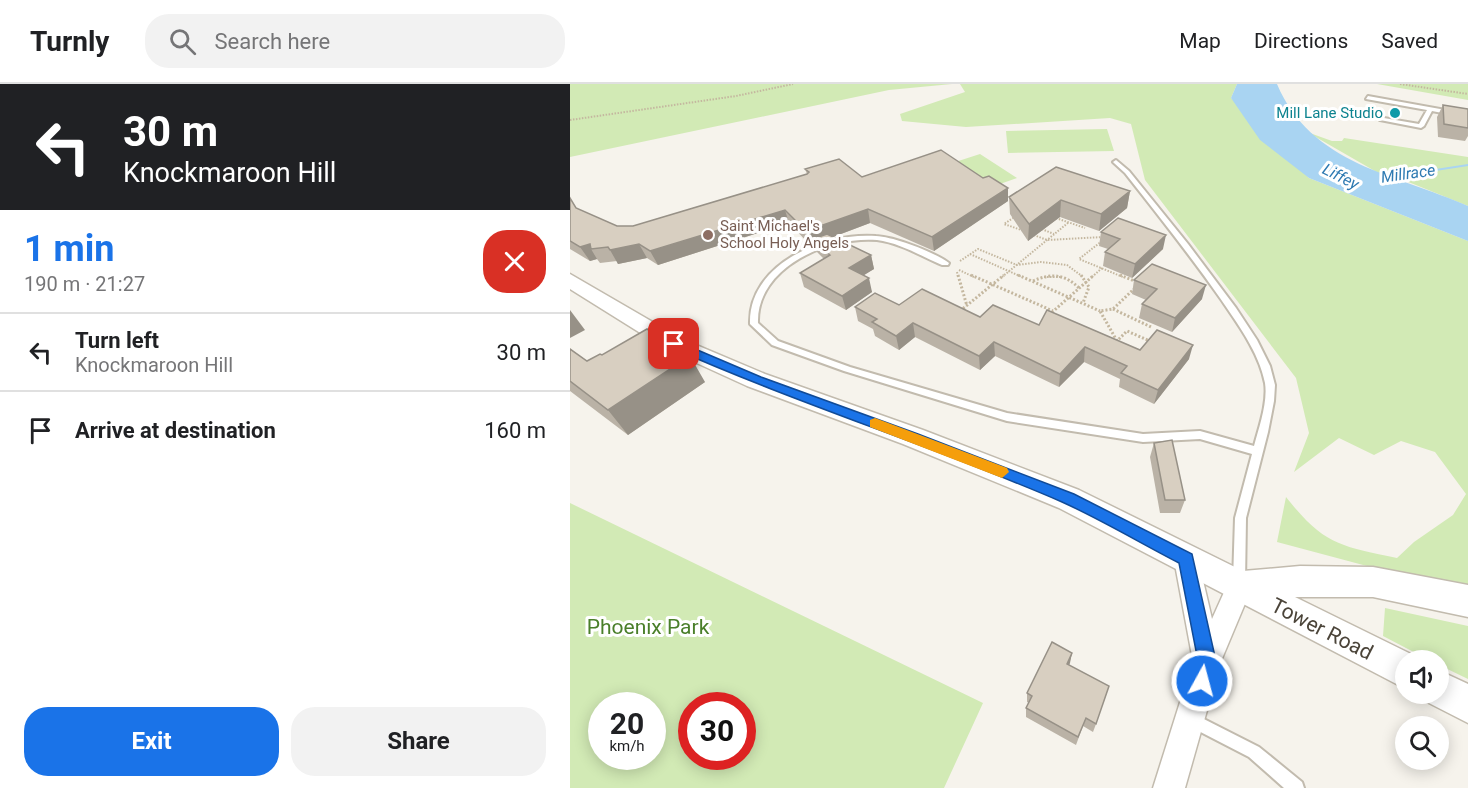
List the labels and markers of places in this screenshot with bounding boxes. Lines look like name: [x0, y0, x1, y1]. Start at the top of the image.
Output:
place label: Mill Lane Studio: [1276, 104, 1383, 122]
marker: Mill Lane Studio: [1388, 106, 1402, 120]
place label: Saint Michael's School Holy Angels: [720, 217, 849, 252]
marker: Saint Michael's School Holy Angels: [701, 228, 715, 242]
pin: [648, 318, 699, 369]

